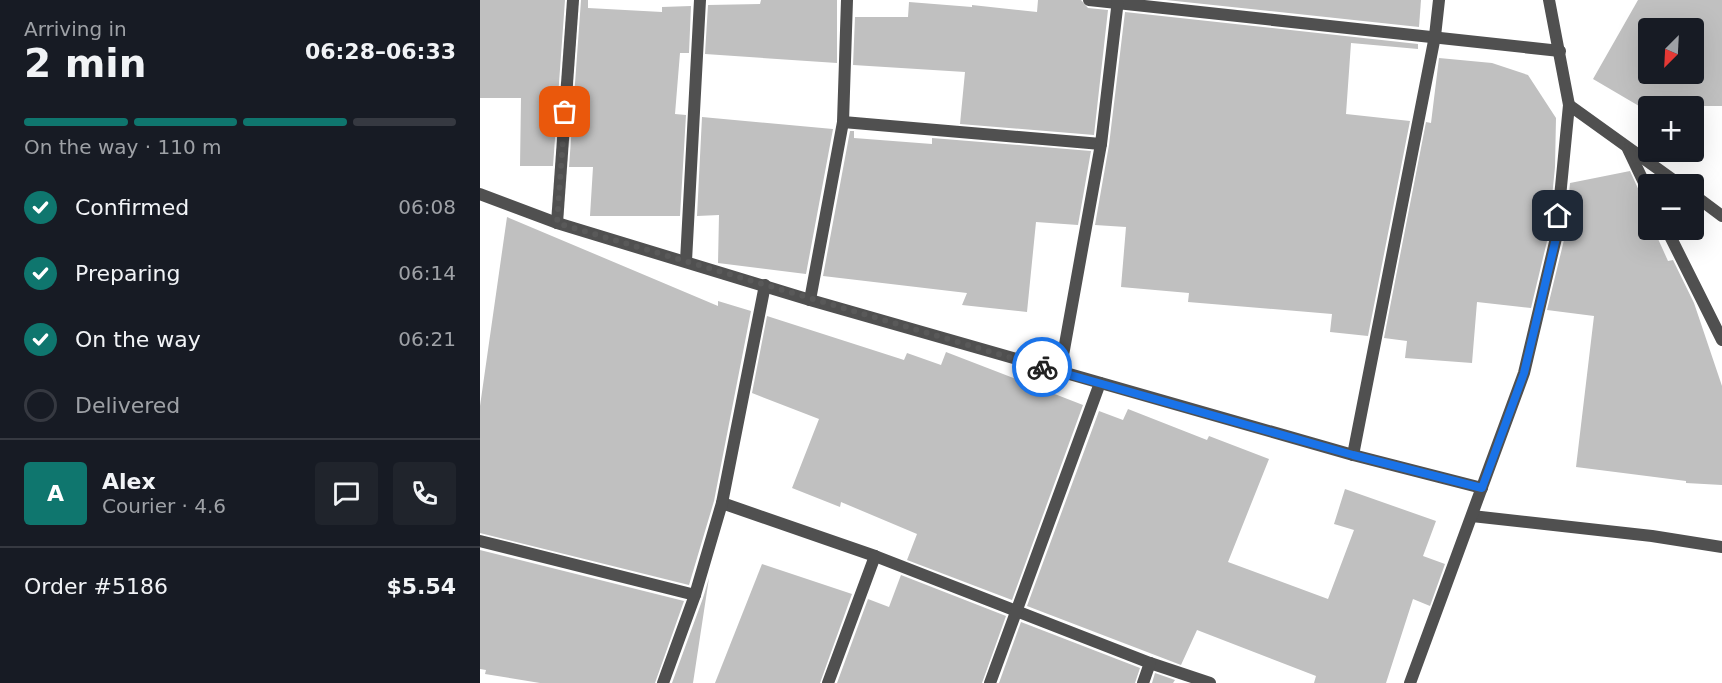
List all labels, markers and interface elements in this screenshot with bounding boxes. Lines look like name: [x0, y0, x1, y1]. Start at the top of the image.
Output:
text: Arriving in: [24, 17, 127, 41]
north arrow: [1638, 18, 1704, 84]
map controls: [1638, 18, 1704, 240]
text: 06:28–06:33: [305, 39, 456, 64]
text: 2 min: [24, 41, 146, 86]
pin: [539, 86, 590, 137]
icon: bag: [548, 95, 581, 128]
button: +: [1638, 96, 1704, 162]
text: On the way · 110 m: [24, 135, 222, 159]
button: −: [1638, 174, 1704, 240]
pin: [1532, 190, 1583, 241]
icon: check: [24, 191, 57, 224]
text: Confirmed: [75, 195, 189, 220]
text: 06:08: [398, 195, 456, 219]
icon: home: [1541, 199, 1574, 232]
icon: check: [24, 257, 57, 290]
text: Preparing: [75, 261, 181, 286]
text: 06:14: [398, 261, 456, 285]
icon: check: [24, 323, 57, 356]
text: On the way: [75, 327, 201, 352]
text: 06:21: [398, 327, 456, 351]
courier: [1012, 337, 1072, 397]
icon: bike: [1026, 351, 1059, 384]
text: Delivered: [75, 393, 180, 418]
button: chat: [315, 462, 378, 525]
button: phone: [393, 462, 456, 525]
text: Alex: [102, 469, 156, 494]
text: A: [47, 481, 64, 506]
text: Courier · 4.6: [102, 494, 226, 518]
text: Order #5186: [24, 574, 168, 599]
text: $5.54: [386, 574, 456, 599]

